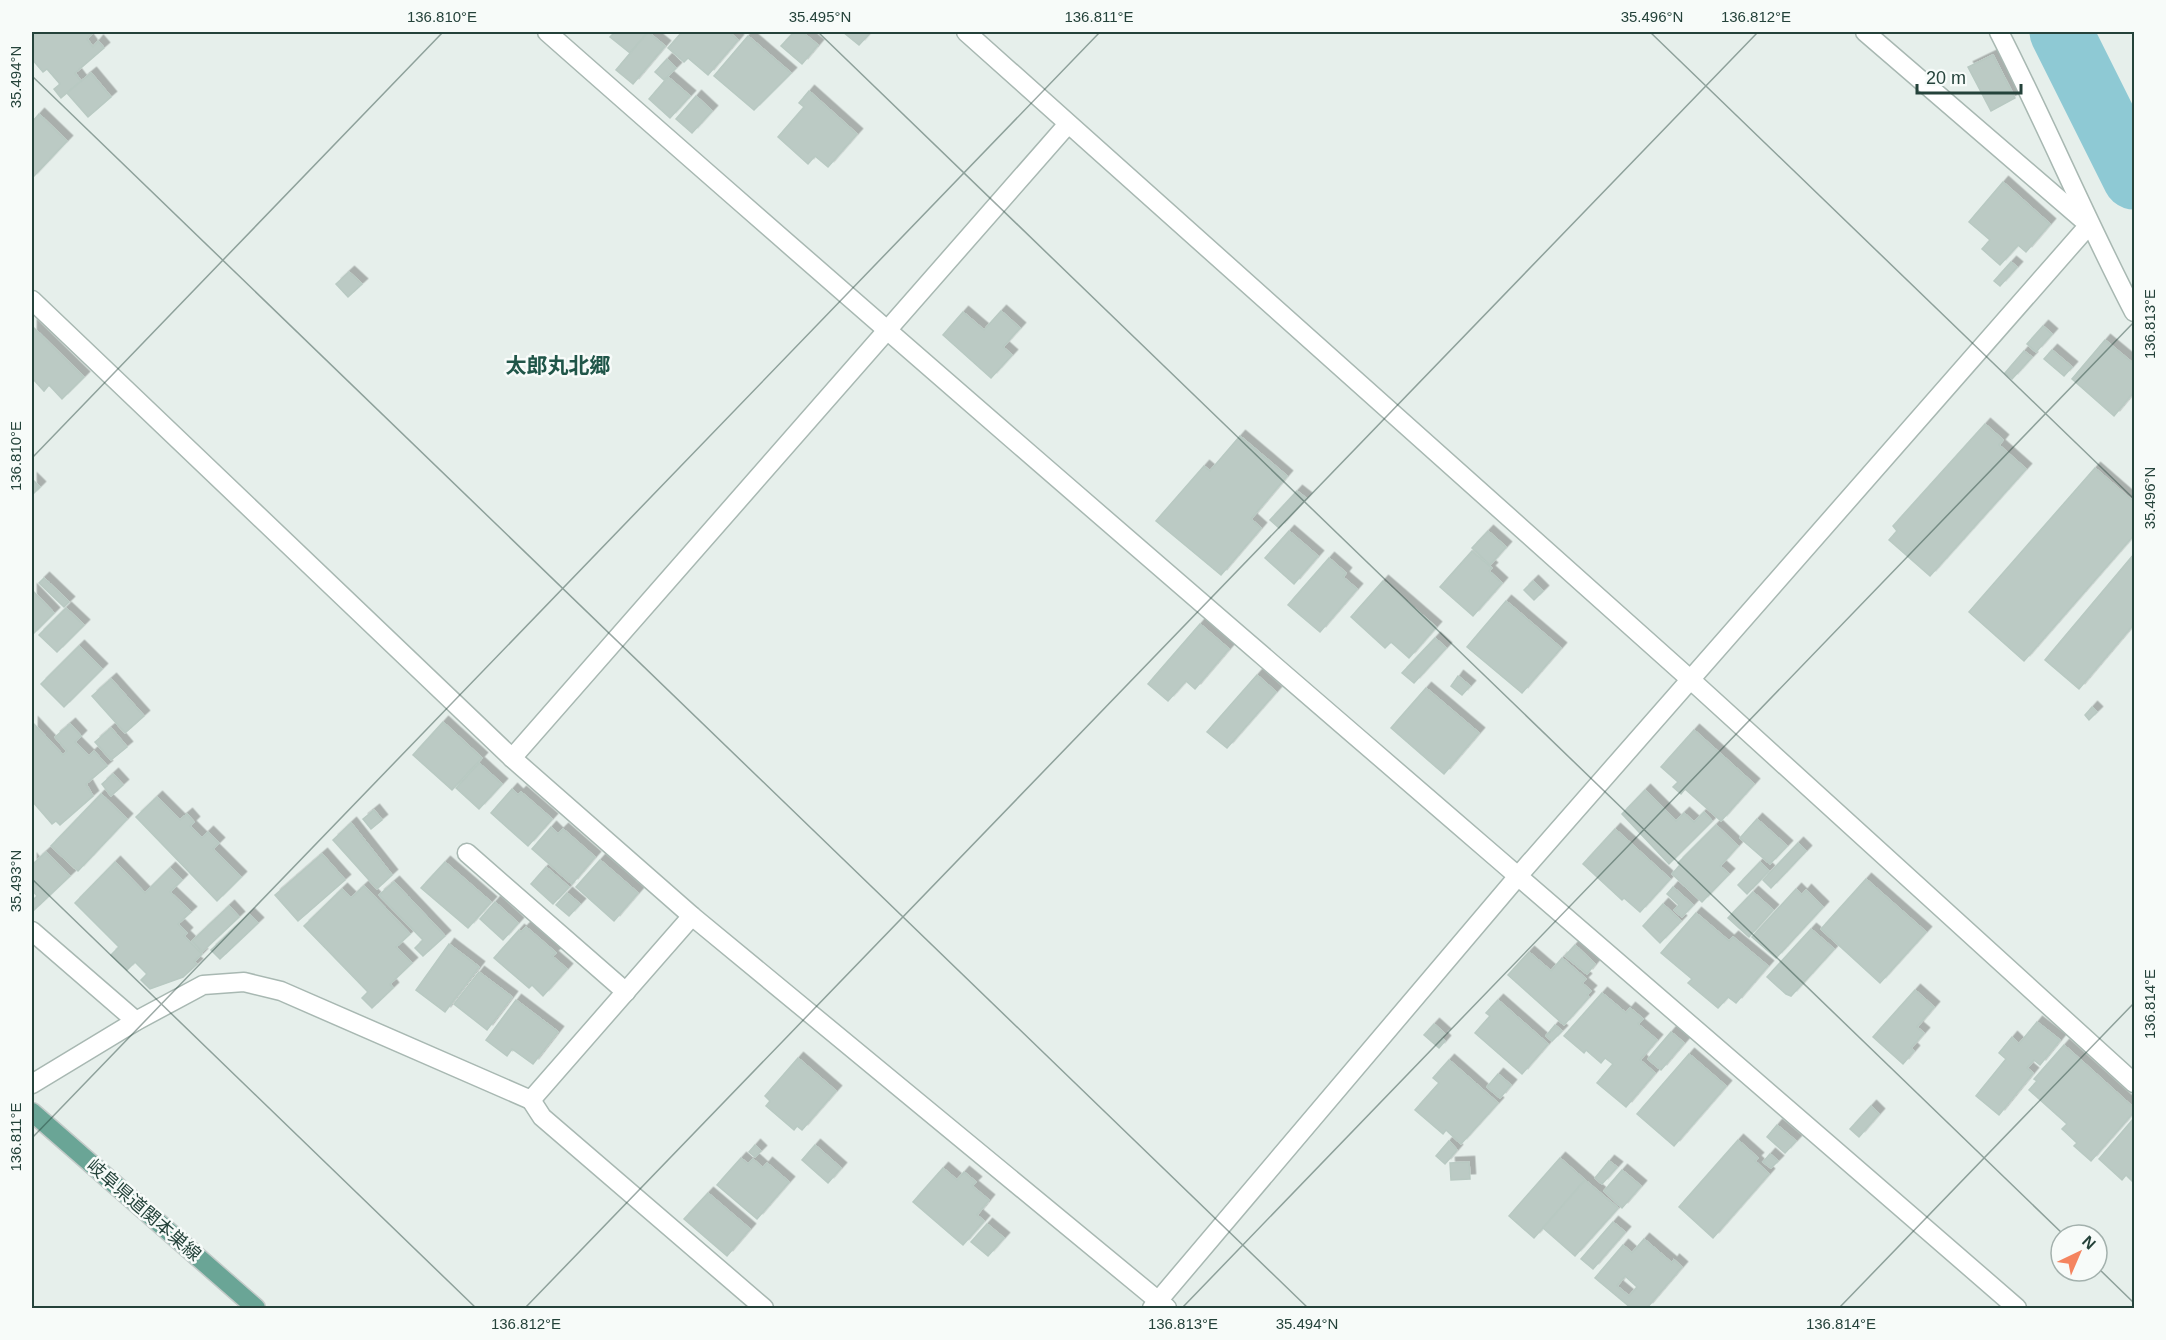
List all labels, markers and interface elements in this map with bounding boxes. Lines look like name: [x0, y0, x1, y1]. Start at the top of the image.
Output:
text: 136.810°E: [407, 8, 477, 25]
text: 35.495°N: [789, 8, 851, 25]
text: 136.811°E: [1064, 8, 1134, 25]
text: 35.496°N: [1621, 8, 1683, 25]
text: 136.812°E: [1721, 8, 1791, 25]
text: 35.494°N: [7, 46, 24, 108]
scale bar: [1917, 57, 2020, 95]
text: 20 m: [1926, 68, 1966, 88]
text: 136.813°E: [2141, 289, 2158, 359]
district label: 太郎丸北郷: [506, 354, 611, 377]
text: 136.810°E: [7, 421, 24, 491]
text: 35.496°N: [2141, 467, 2158, 529]
text: 35.493°N: [7, 850, 24, 912]
text: 136.814°E: [2141, 969, 2158, 1039]
text: 136.811°E: [7, 1102, 24, 1172]
street label: 岐阜県道関本巣線: [83, 1155, 205, 1265]
north arrow: [2049, 1223, 2109, 1283]
text: N: [2079, 1232, 2099, 1253]
text: 136.812°E: [491, 1315, 561, 1332]
text: 136.813°E: [1148, 1315, 1218, 1332]
text: 35.494°N: [1276, 1315, 1338, 1332]
text: 136.814°E: [1806, 1315, 1876, 1332]

